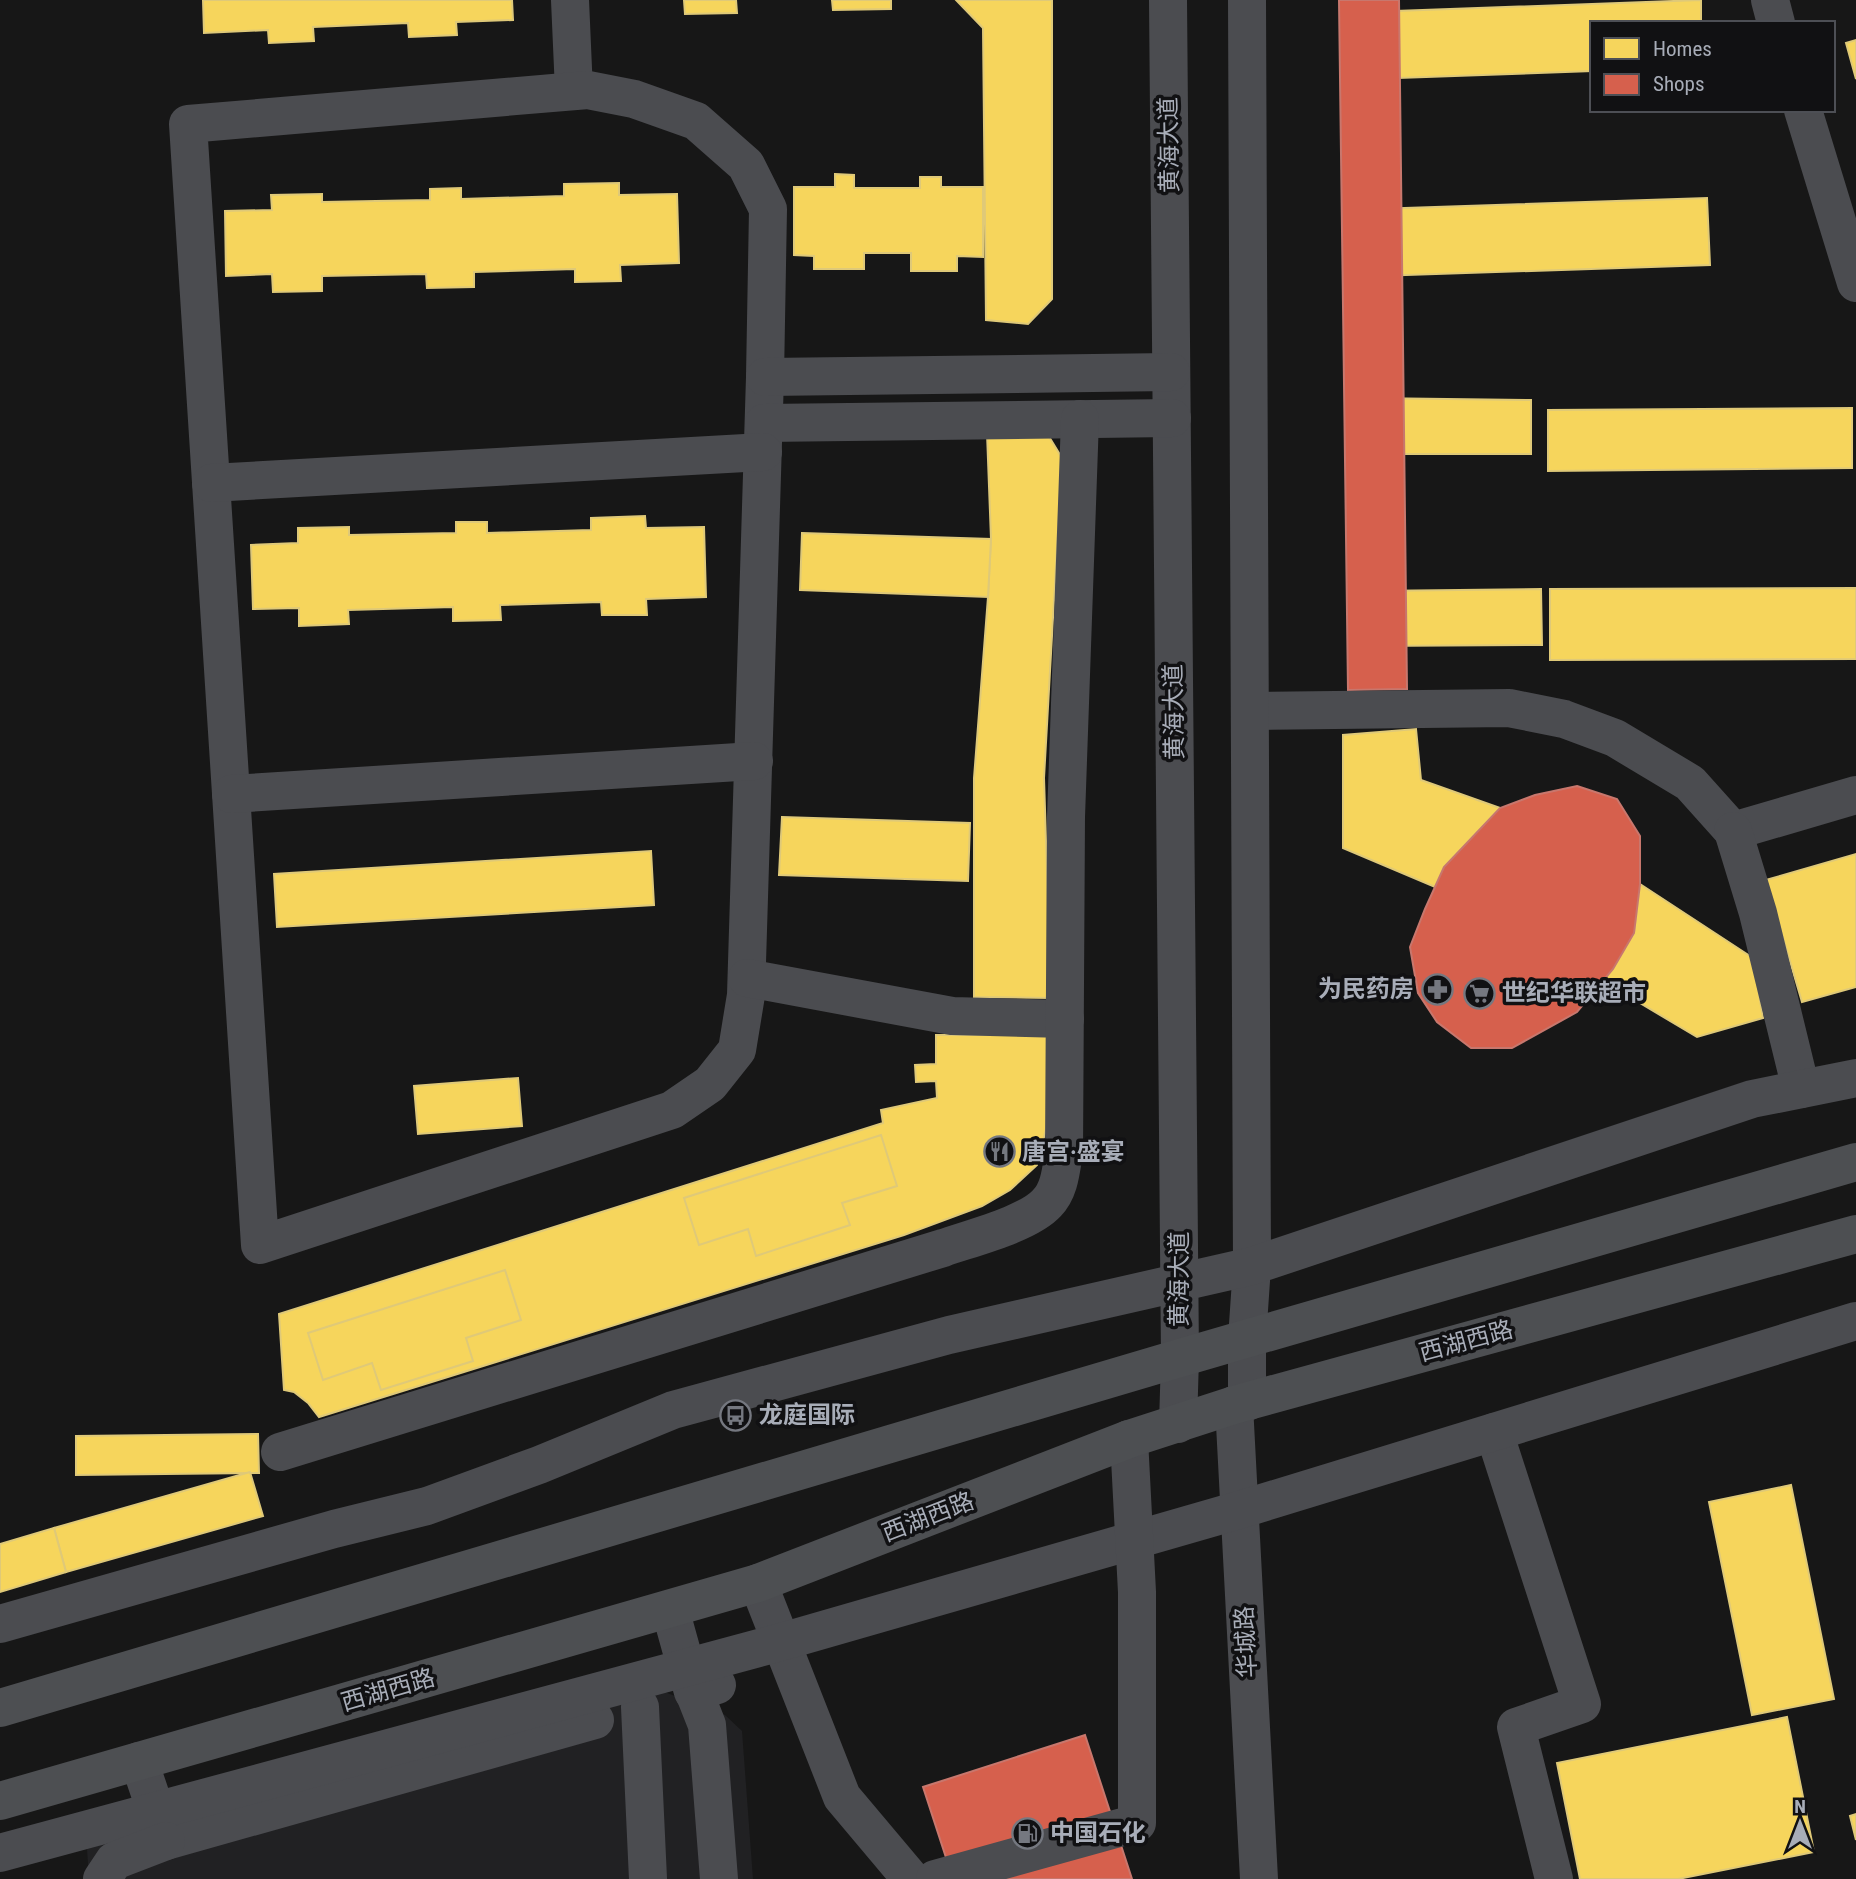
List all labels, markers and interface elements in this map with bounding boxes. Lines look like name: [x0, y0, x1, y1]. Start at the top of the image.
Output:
legend: [1590, 21, 1835, 112]
text: Homes: [1653, 37, 1712, 61]
text: Shops: [1653, 72, 1705, 96]
street label: 黄海大道: [1154, 97, 1184, 193]
street label: 黄海大道: [1159, 664, 1189, 760]
pharmacy icon: 为民药房: [1420, 972, 1454, 1006]
place label: 为民药房: [1318, 975, 1414, 1003]
supermarket icon: 世纪华联超市: [1462, 976, 1496, 1010]
place label: 世纪华联超市: [1502, 979, 1646, 1007]
restaurant icon: 唐宫·盛宴: [982, 1135, 1016, 1169]
place label: 唐宫·盛宴: [1022, 1138, 1125, 1166]
street label: 黄海大道: [1165, 1231, 1193, 1327]
street label: 西湖西路: [1416, 1315, 1516, 1367]
bus stop icon: 龙庭国际: [719, 1398, 753, 1432]
place label: 龙庭国际: [759, 1401, 855, 1429]
street label: 西湖西路: [878, 1487, 978, 1547]
street label: 华城路: [1230, 1605, 1262, 1679]
street label: 西湖西路: [338, 1663, 438, 1717]
north arrow: [1765, 1788, 1835, 1858]
text: N: [1794, 1795, 1806, 1818]
fuel station icon: 中国石化: [1010, 1816, 1044, 1850]
place label: 中国石化: [1050, 1819, 1146, 1847]

